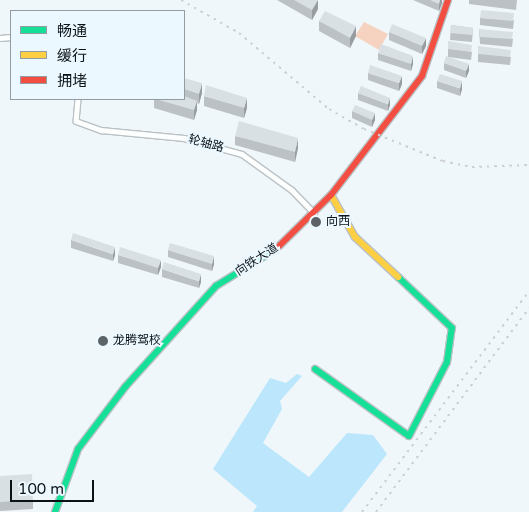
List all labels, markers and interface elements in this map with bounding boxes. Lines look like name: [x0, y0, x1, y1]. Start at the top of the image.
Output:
legend: [10, 10, 185, 100]
text: 畅通: [57, 22, 87, 40]
text: 缓行: [57, 47, 87, 65]
text: 拥堵: [57, 72, 87, 90]
street label: 轮轴路: [187, 132, 225, 156]
place label: 向西: [326, 215, 350, 229]
marker: 向西: [310, 216, 322, 228]
street label: 向铁大道: [233, 241, 281, 279]
place label: 龙腾驾校: [113, 334, 161, 348]
marker: 龙腾驾校: [97, 335, 109, 347]
scale bar: [12, 470, 96, 502]
text: 100 m: [18, 480, 64, 498]

